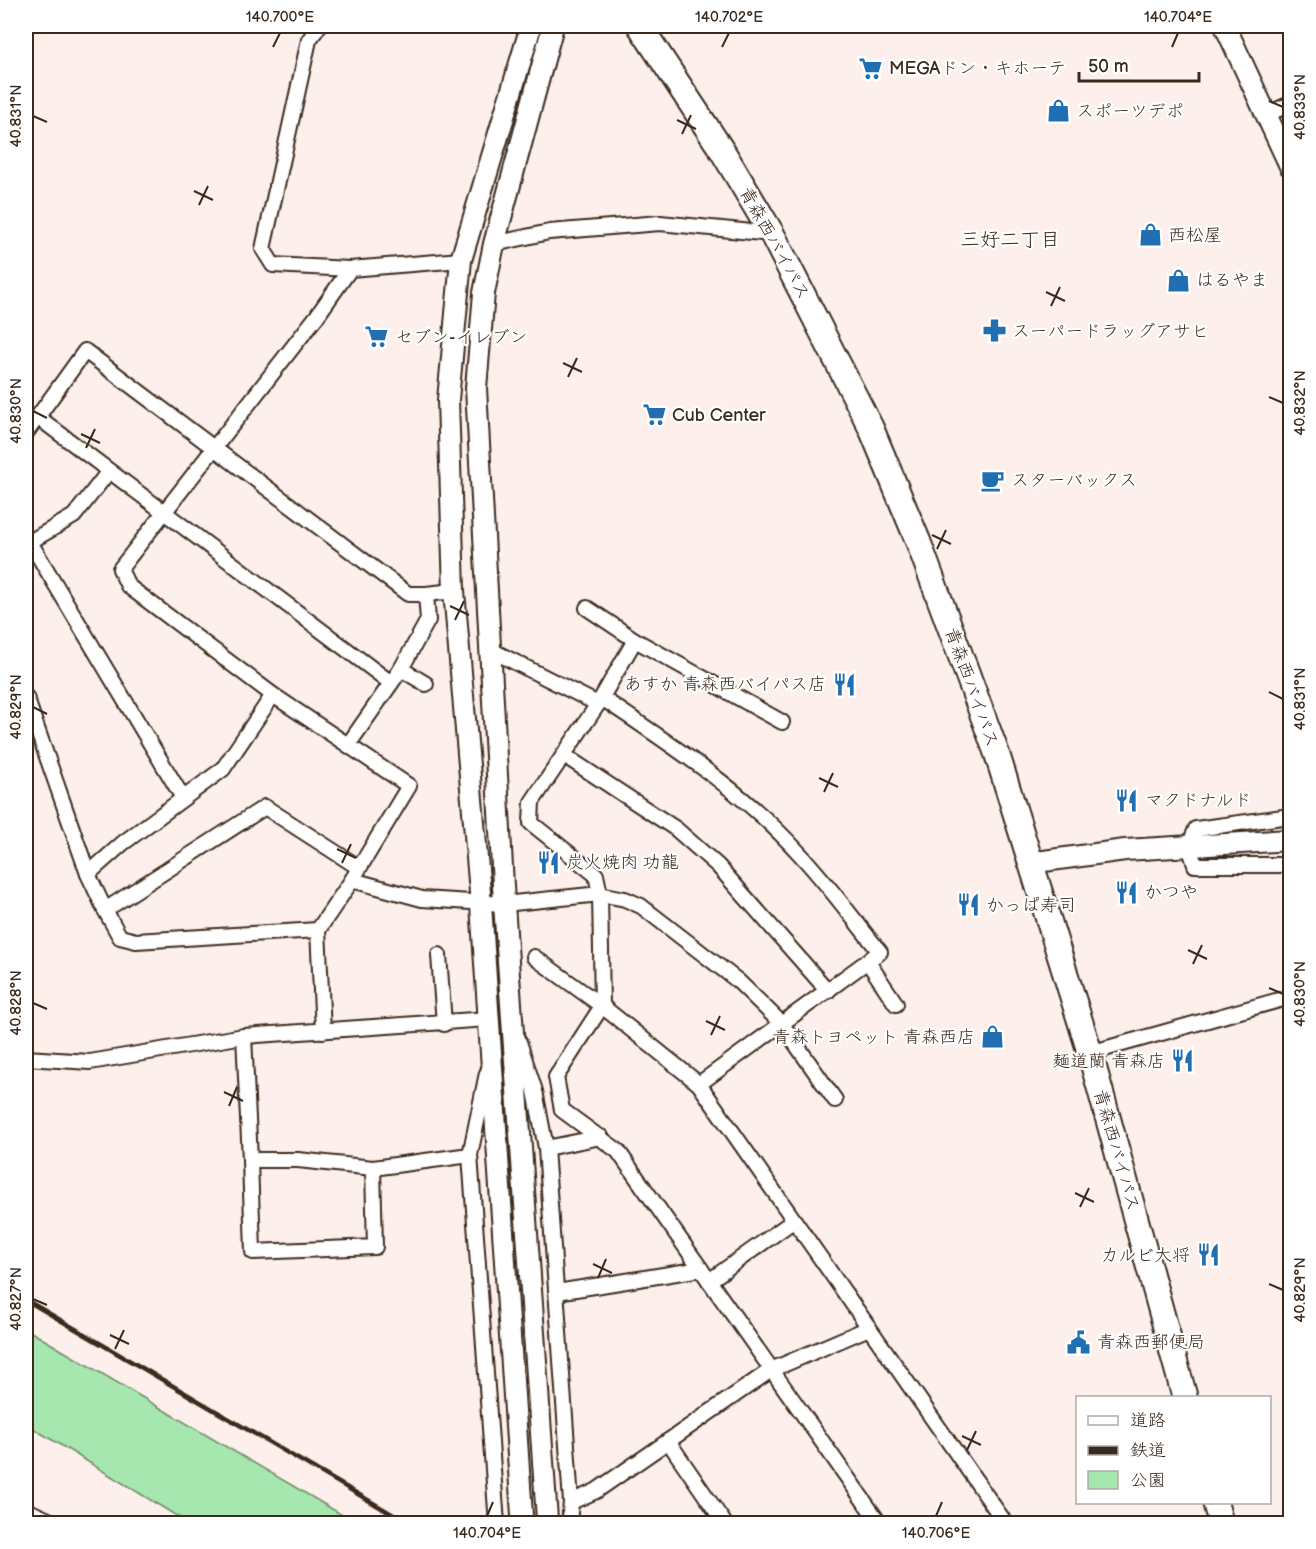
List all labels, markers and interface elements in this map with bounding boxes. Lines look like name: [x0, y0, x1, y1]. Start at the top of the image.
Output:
text: 140.700°E: [246, 8, 314, 27]
text: 140.702°E: [695, 8, 763, 27]
text: 140.704°E: [1144, 8, 1212, 27]
scale bar: [1079, 45, 1199, 83]
supermarket icon: MEGAドン・キホーテ: [858, 55, 884, 81]
text: 50 m: [1088, 56, 1129, 77]
place label: MEGAドン・キホーテ: [889, 58, 1066, 79]
text: 40.833°N: [1291, 74, 1310, 140]
text: 40.831°N: [7, 85, 26, 147]
shop icon: スポーツデポ: [1045, 98, 1071, 124]
place label: スポーツデポ: [1076, 101, 1184, 122]
street label: 青森西バイパス: [735, 183, 814, 303]
shop icon: 西松屋: [1137, 222, 1163, 248]
place label: 西松屋: [1168, 225, 1222, 246]
district label: 三好二丁目: [960, 228, 1060, 252]
shop icon: はるやま: [1165, 267, 1191, 293]
place label: はるやま: [1196, 270, 1268, 291]
pharmacy icon: スーパードラッグアサヒ: [981, 318, 1007, 344]
place label: スーパードラッグアサヒ: [1012, 321, 1209, 342]
supermarket icon: セブン-イレブン: [364, 324, 390, 350]
place label: セブン-イレブン: [395, 327, 528, 348]
text: 40.832°N: [1291, 370, 1310, 436]
text: 40.830°N: [7, 378, 26, 444]
supermarket icon: Cub Center: [641, 402, 667, 428]
place label: Cub Center: [672, 405, 766, 426]
cafe icon: スターバックス: [980, 467, 1006, 493]
place label: スターバックス: [1011, 470, 1137, 491]
street label: 青森西バイパス: [940, 625, 1003, 750]
text: 40.831°N: [1291, 668, 1310, 730]
restaurant icon: あすか 青森西バイパス店: [831, 671, 857, 697]
text: 40.829°N: [7, 674, 26, 740]
place label: あすか 青森西バイパス店: [624, 674, 826, 695]
restaurant icon: マクドナルド: [1114, 787, 1140, 813]
place label: マクドナルド: [1145, 790, 1252, 811]
restaurant icon: 炭火焼肉 功龍: [535, 849, 561, 875]
place label: 炭火焼肉 功龍: [566, 852, 679, 873]
restaurant icon: かつや: [1113, 879, 1139, 905]
place label: かつや: [1144, 882, 1198, 903]
restaurant icon: かっぱ寿司: [955, 892, 981, 918]
place label: かっぱ寿司: [986, 895, 1076, 916]
text: 40.830°N: [1291, 961, 1310, 1027]
text: 40.828°N: [7, 970, 26, 1036]
shop icon: 青森トヨペット 青森西店: [980, 1024, 1006, 1050]
place label: 青森トヨペット 青森西店: [772, 1027, 975, 1048]
restaurant icon: 麺道蘭 青森店: [1170, 1048, 1196, 1074]
place label: 麺道蘭 青森店: [1052, 1051, 1165, 1072]
street label: 青森西バイパス: [1089, 1087, 1144, 1213]
restaurant icon: カルビ大将: [1195, 1242, 1221, 1268]
place label: カルビ大将: [1101, 1245, 1190, 1266]
text: 40.829°N: [1291, 1257, 1310, 1323]
text: 40.827°N: [7, 1267, 26, 1331]
public building icon: 青森西郵便局: [1066, 1329, 1092, 1355]
place label: 青森西郵便局: [1097, 1332, 1205, 1353]
legend: [1076, 1396, 1271, 1504]
text: 道路: [1130, 1410, 1166, 1431]
text: 鉄道: [1130, 1440, 1166, 1461]
text: 公園: [1130, 1470, 1166, 1491]
text: 140.704°E: [453, 1524, 521, 1543]
text: 140.706°E: [902, 1524, 970, 1543]

